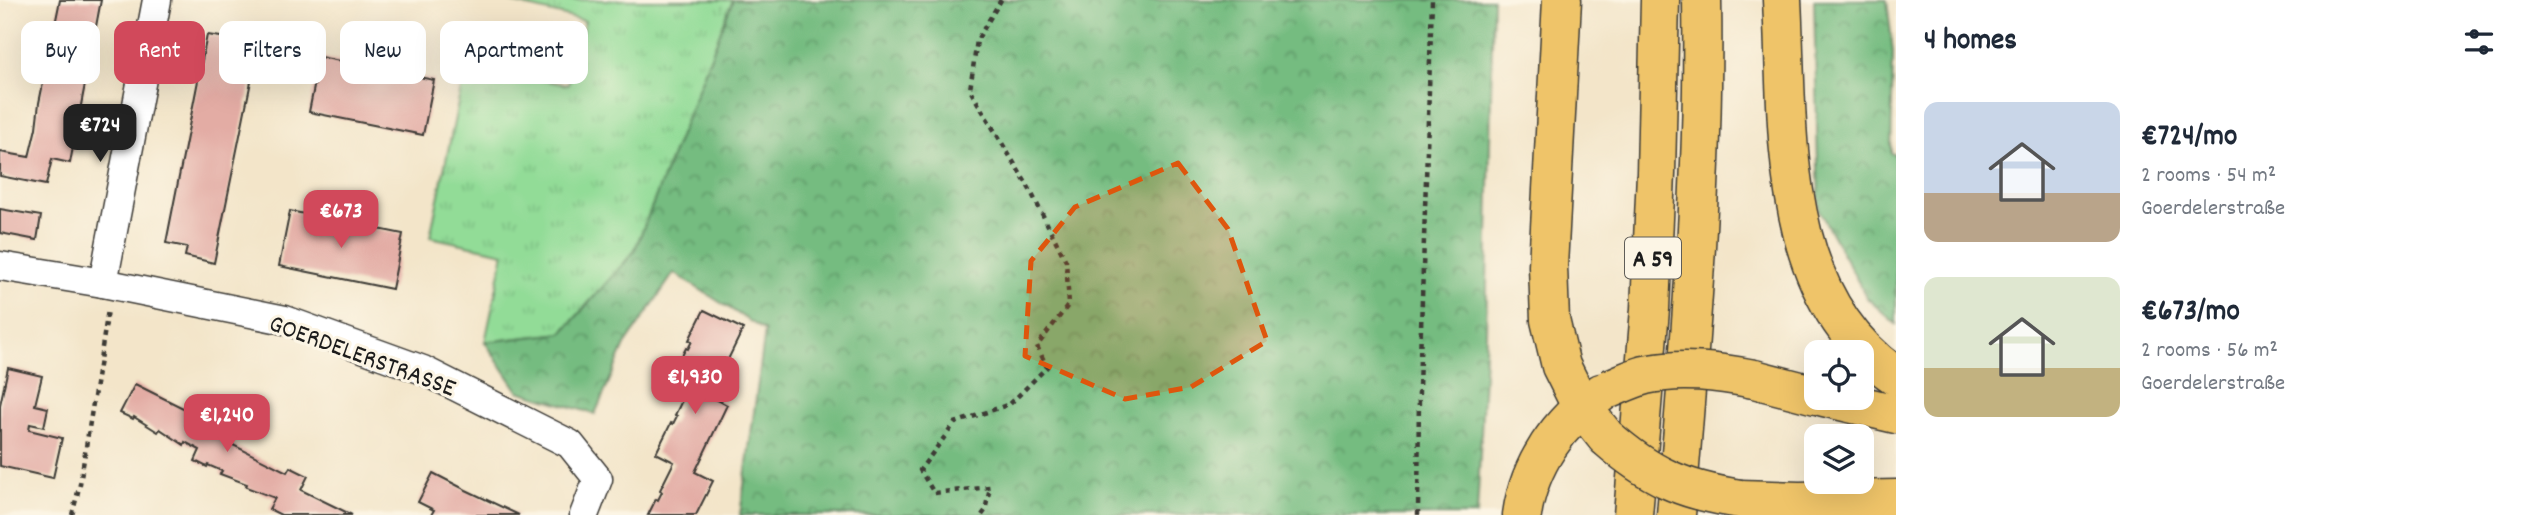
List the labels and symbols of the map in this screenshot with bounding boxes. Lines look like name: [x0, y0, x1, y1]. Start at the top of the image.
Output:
pin: €724: [59, 104, 141, 164]
pin: €673: [300, 190, 382, 250]
road number: A 59: [1625, 237, 1681, 278]
street label: GOERDELERSTRASSE: [263, 306, 461, 408]
pin: €1,930: [638, 356, 752, 416]
pin: €1,240: [170, 394, 284, 454]

